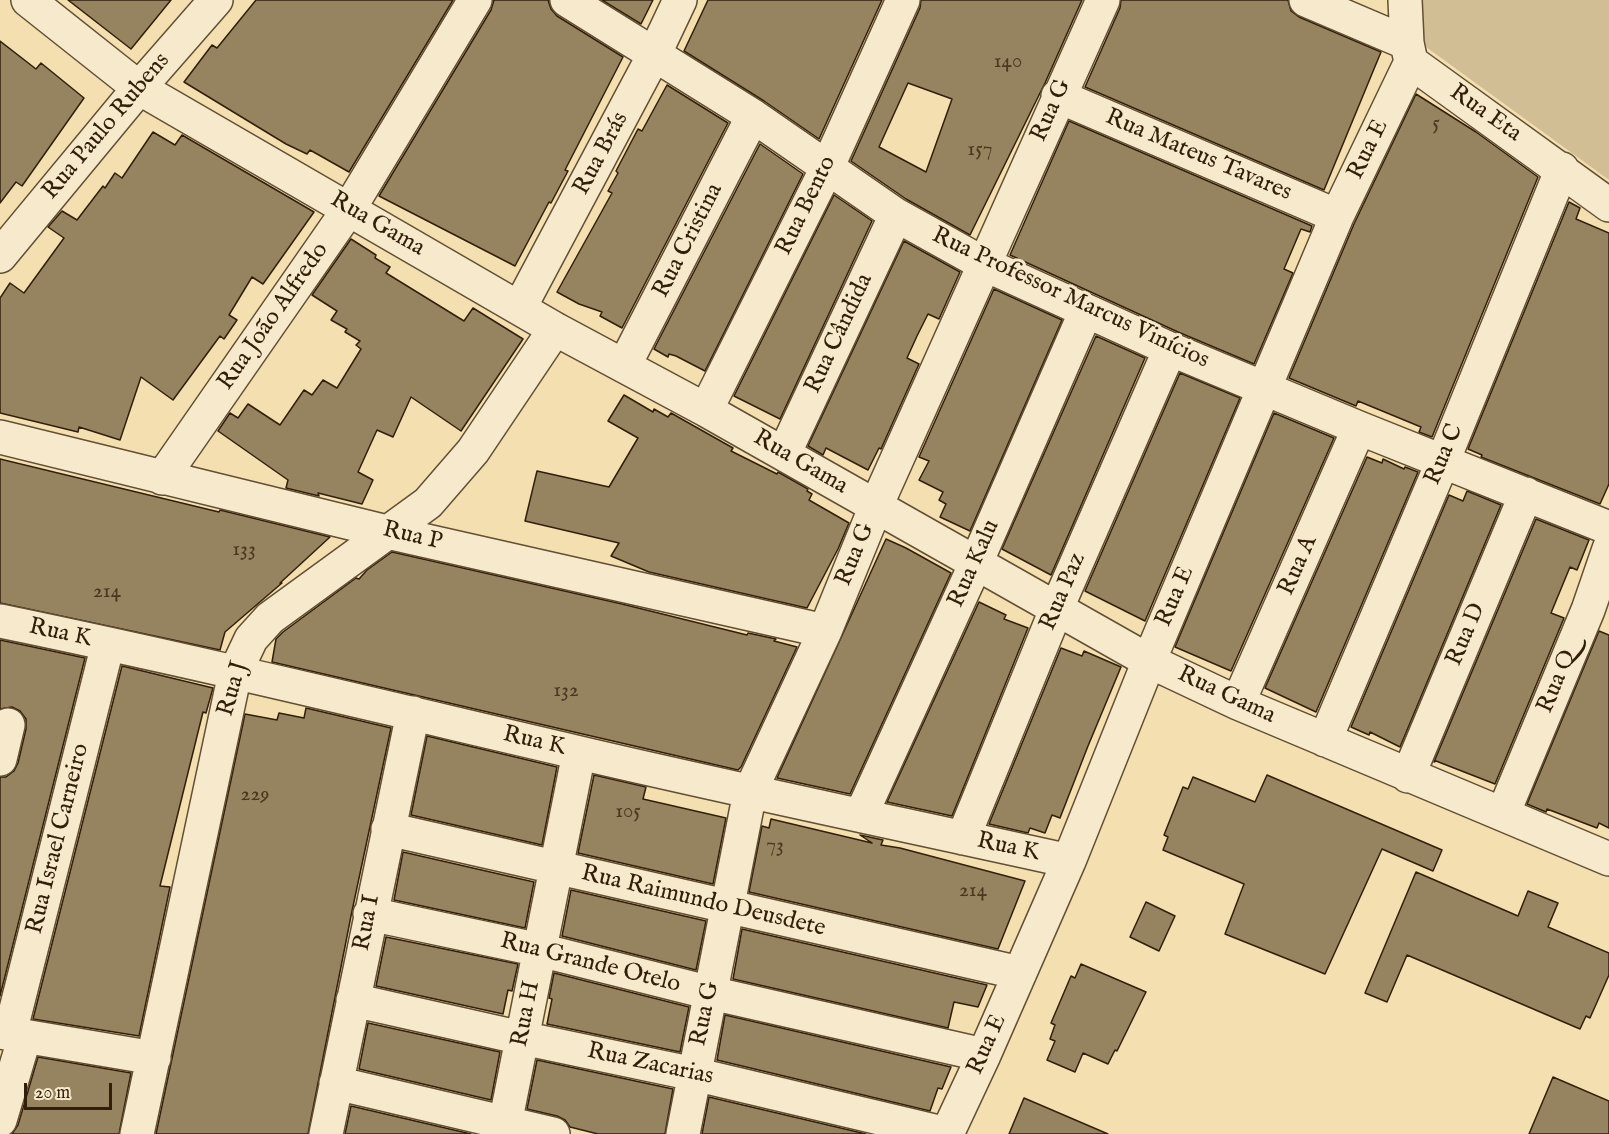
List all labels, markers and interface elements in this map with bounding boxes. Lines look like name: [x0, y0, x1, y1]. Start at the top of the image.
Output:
street label: Rua Paulo Rubens: [37, 48, 177, 206]
house number: 140: [994, 50, 1022, 76]
street label: Rua G: [1026, 75, 1078, 147]
street label: Rua Eta: [1443, 79, 1527, 149]
street label: Rua Mateus Tavares: [1101, 104, 1295, 208]
street label: Rua Brás: [568, 108, 636, 200]
house number: 5: [1432, 112, 1440, 138]
street label: Rua E: [1342, 115, 1396, 185]
house number: 157: [967, 138, 993, 164]
street label: Rua Bento: [771, 152, 843, 260]
street label: Rua Cristina: [648, 179, 730, 303]
street label: Rua Gama: [325, 186, 429, 264]
street label: Rua Professor Marcus Vinícios: [927, 222, 1213, 376]
street label: Rua João Alfredo: [212, 238, 336, 396]
street label: Rua Cândida: [800, 270, 880, 398]
street label: Rua C: [1419, 420, 1471, 490]
street label: Rua Gama: [748, 424, 852, 502]
street label: Rua P: [379, 516, 445, 558]
street label: Rua Kalu: [943, 516, 1007, 612]
street label: Rua G: [830, 519, 882, 591]
street label: Rua A: [1273, 532, 1325, 600]
house number: 133: [232, 538, 256, 564]
street label: Rua Paz: [1035, 549, 1093, 635]
street label: Rua E: [1150, 562, 1202, 632]
house number: 214: [93, 580, 121, 606]
street label: Rua D: [1441, 599, 1493, 671]
street label: Rua K: [26, 613, 94, 655]
street label: Rua Q: [1532, 646, 1584, 718]
street label: Rua J: [212, 658, 256, 720]
street label: Rua Gama: [1173, 661, 1279, 731]
house number: 132: [553, 679, 579, 705]
street label: Rua K: [500, 721, 568, 763]
street label: Rua Israel Carneiro: [21, 741, 97, 937]
house number: 229: [241, 783, 269, 809]
house number: 105: [615, 800, 641, 826]
street label: Rua K: [974, 827, 1042, 869]
house number: 73: [766, 834, 784, 860]
street label: Rua Raimundo Deusdete: [578, 860, 828, 944]
house number: 214: [959, 879, 987, 905]
street label: Rua I: [348, 893, 388, 953]
street label: Rua Grande Otelo: [497, 928, 683, 1000]
street label: Rua H: [506, 978, 548, 1050]
street label: Rua G: [685, 979, 727, 1049]
street label: Rua E: [962, 1010, 1014, 1080]
street label: Rua Zacarias: [584, 1038, 716, 1092]
scale bar: [27, 1071, 116, 1109]
text: 20 m: [35, 1082, 70, 1105]

